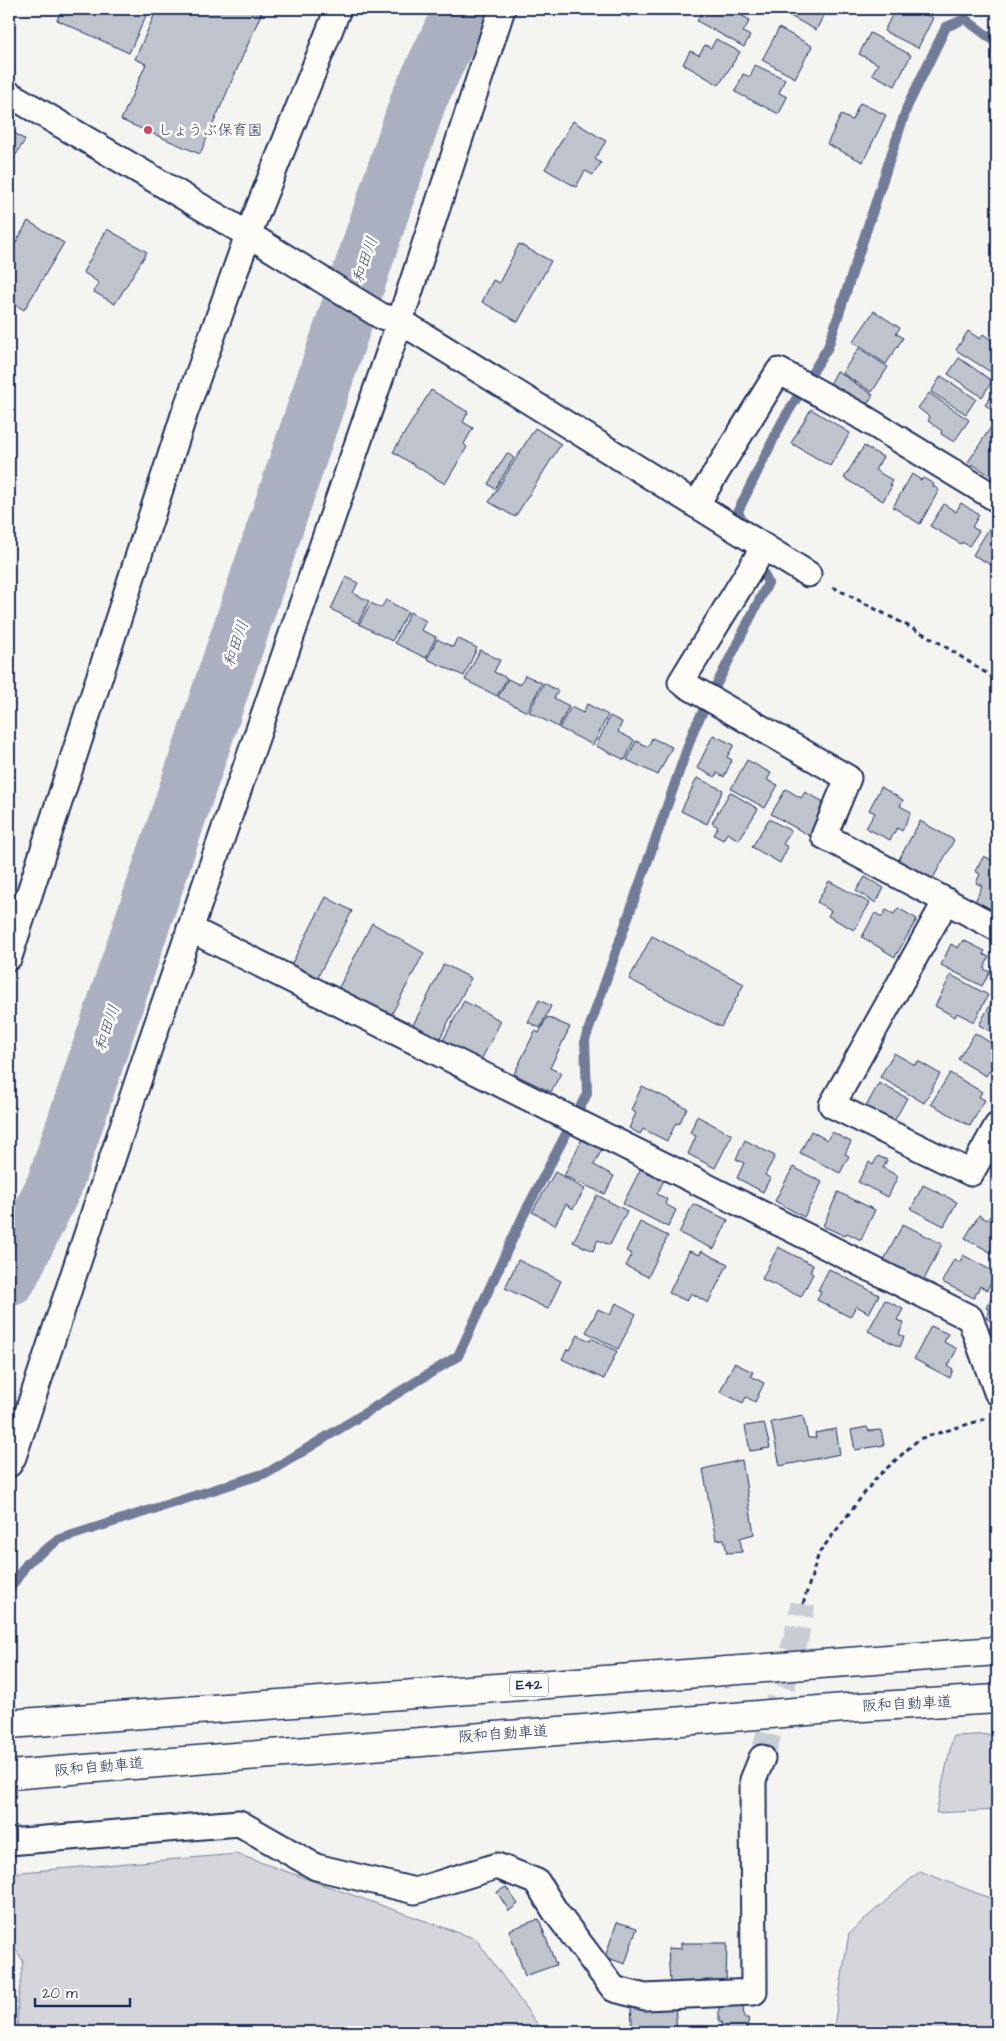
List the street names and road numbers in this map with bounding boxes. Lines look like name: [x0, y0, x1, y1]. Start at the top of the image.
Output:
road number: E42: [510, 1674, 548, 1696]
street label: 阪和自動車道: [862, 1691, 952, 1717]
street label: 阪和自動車道: [457, 1720, 549, 1748]
street label: 阪和自動車道: [53, 1753, 145, 1781]

